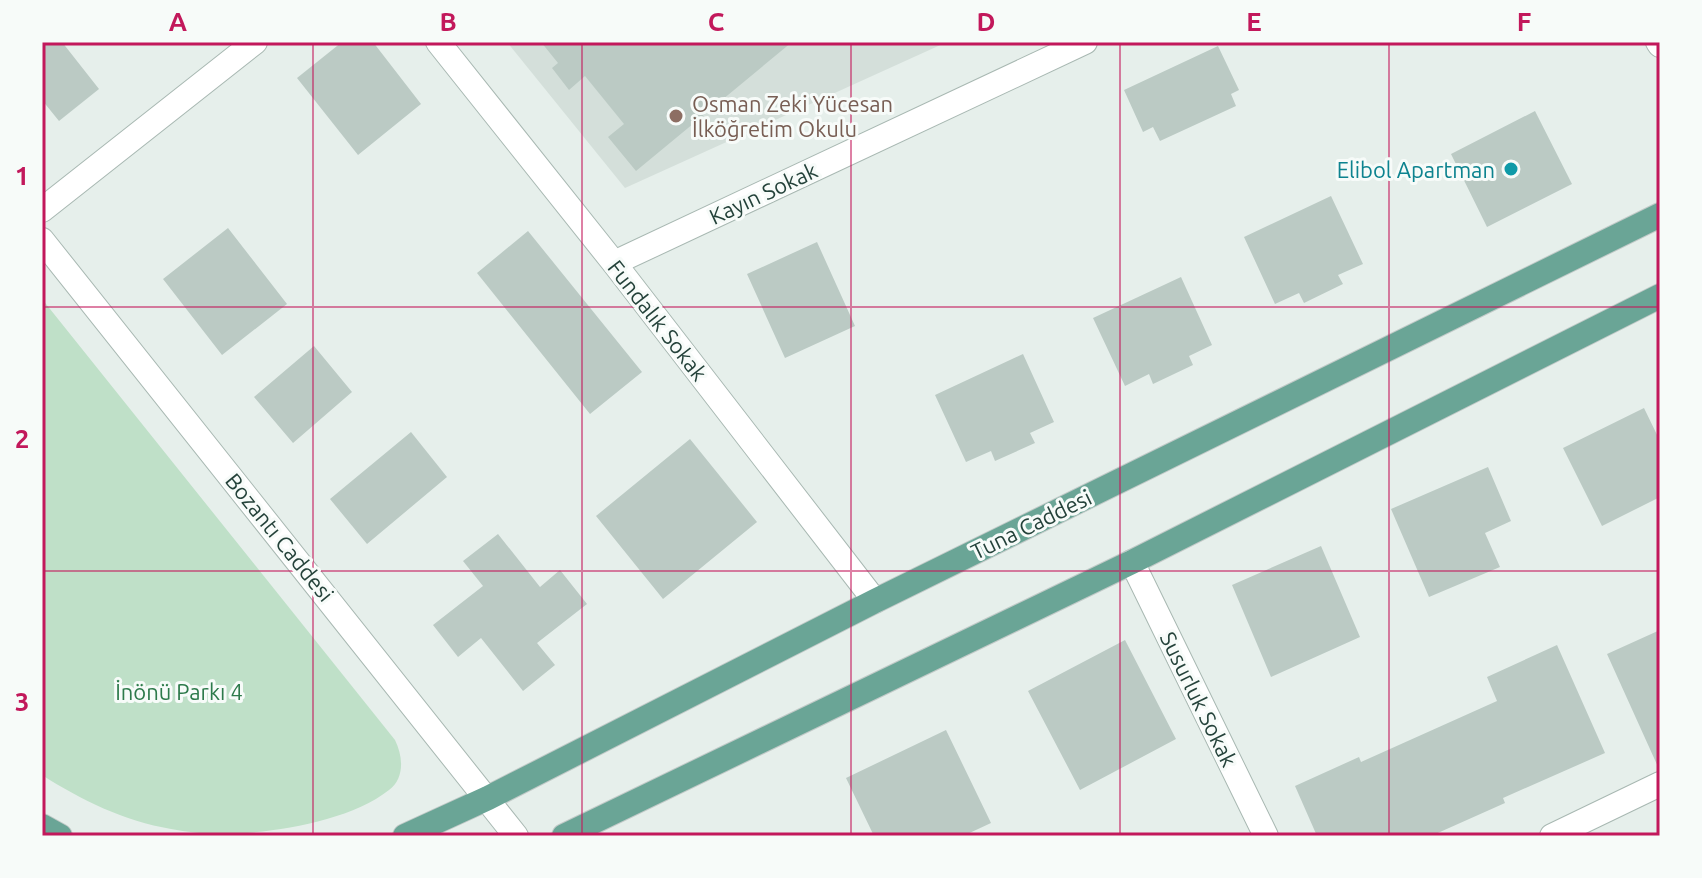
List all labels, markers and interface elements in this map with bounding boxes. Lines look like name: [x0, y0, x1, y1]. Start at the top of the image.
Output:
text: A: [169, 7, 188, 36]
text: B: [439, 7, 457, 36]
text: C: [708, 7, 725, 36]
text: D: [977, 7, 995, 36]
text: E: [1246, 7, 1262, 36]
text: F: [1517, 7, 1531, 36]
place label: Osman Zeki Yücesan İlköğretim Okulu: [692, 91, 893, 141]
marker: Osman Zeki Yücesan İlköğretim Okulu: [667, 107, 685, 125]
street label: Kayın Sokak: [705, 157, 821, 229]
place label: Elibol Apartman: [1337, 157, 1495, 182]
marker: Elibol Apartman: [1502, 160, 1520, 178]
text: 1: [15, 161, 29, 190]
street label: Fundalık Sokak: [603, 255, 713, 385]
text: 2: [15, 424, 29, 453]
street label: Bozantı Caddesi: [221, 468, 339, 606]
street label: Tuna Caddesi: [967, 484, 1095, 564]
street label: Susurluk Sokak: [1156, 627, 1242, 771]
park label: İnönü Parkı 4: [115, 679, 243, 704]
text: 3: [15, 687, 29, 716]

